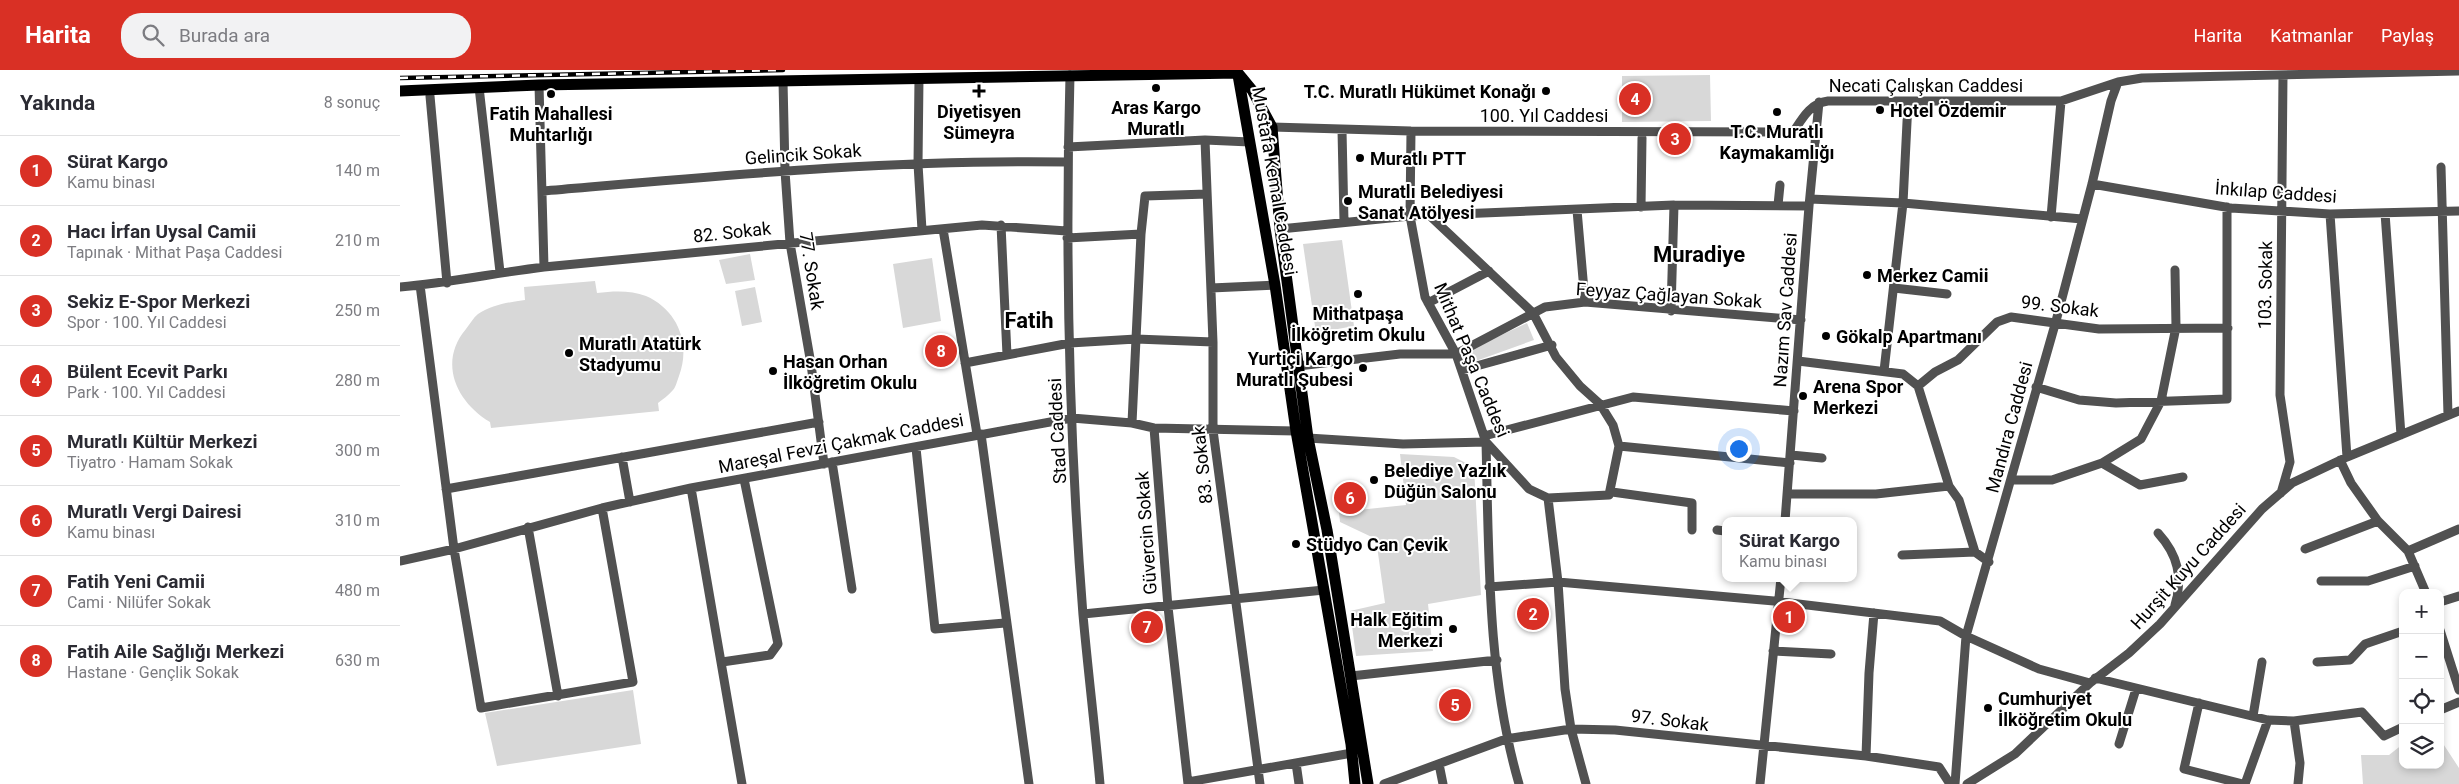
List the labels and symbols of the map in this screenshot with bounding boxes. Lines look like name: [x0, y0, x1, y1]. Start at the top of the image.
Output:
street label: Necati Çalışkan Caddesi: [1829, 75, 2023, 96]
pin: 4: [1619, 80, 1651, 118]
place label: T.C. Muratlı Hükümet Konağı: [1304, 81, 1536, 102]
marker: Aras Kargo Muratlı: [1150, 82, 1162, 94]
marker: Diyetisyen Sümeyra: [972, 84, 986, 98]
street label: Mustafa Kemal Caddesi: [1248, 85, 1302, 277]
marker: T.C. Muratlı Hükümet Konağı: [1540, 85, 1552, 97]
marker: Fatih Mahallesi Muhtarlığı: [545, 88, 557, 100]
place label: Aras Kargo Muratlı: [1111, 97, 1201, 139]
place label: Hotel Özdemir: [1890, 100, 2007, 121]
place label: Diyetisyen Sümeyra: [937, 101, 1021, 143]
place label: Fatih Mahallesi Muhtarlığı: [490, 103, 613, 145]
marker: Hotel Özdemir: [1874, 104, 1886, 116]
street label: 100. Yıl Caddesi: [1480, 105, 1608, 126]
marker: T.C. Muratlı Kaymakamlığı: [1771, 106, 1783, 118]
pin: 3: [1659, 120, 1691, 158]
place label: T.C. Muratlı Kaymakamlığı: [1720, 121, 1834, 163]
street label: Gelincik Sokak: [744, 139, 863, 169]
place label: Muratlı PTT: [1370, 148, 1466, 169]
marker: Muratlı PTT: [1354, 152, 1366, 164]
street label: İnkılap Caddesi: [2214, 177, 2338, 207]
place label: Muratlı Belediyesi Sanat Atölyesi: [1358, 181, 1503, 223]
marker: Muratlı Belediyesi Sanat Atölyesi: [1342, 195, 1354, 207]
street label: 82. Sokak: [692, 217, 773, 247]
street label: 77. Sokak: [795, 231, 829, 312]
street label: Nazım Sav Caddesi: [1769, 232, 1801, 388]
street label: 103. Sokak: [2254, 240, 2276, 329]
district label: Muradiye: [1653, 242, 1745, 267]
place label: Merkez Camii: [1877, 265, 1988, 286]
marker: Merkez Camii: [1861, 269, 1873, 281]
street label: Feyyaz Çağlayan Sokak: [1575, 278, 1764, 312]
street label: Mithat Paşa Caddesi: [1430, 280, 1514, 440]
marker: Mithatpaşa İlköğretim Okulu: [1352, 288, 1364, 300]
street label: 99. Sokak: [2020, 291, 2101, 321]
place label: Mithatpaşa İlköğretim Okulu: [1291, 303, 1425, 345]
district label: Fatih: [1004, 308, 1054, 333]
place label: Gökalp Apartmanı: [1836, 326, 1982, 347]
marker: Gökalp Apartmanı: [1820, 330, 1832, 342]
pin: 8: [925, 332, 957, 370]
place label: Muratlı Atatürk Stadyumu: [579, 333, 701, 375]
marker: Muratlı Atatürk Stadyumu: [563, 347, 575, 359]
place label: Yurtiçi Kargo Muratlı Şubesi: [1236, 348, 1353, 390]
place label: Hasan Orhan İlköğretim Okulu: [783, 351, 917, 393]
street label: Mandıra Caddesi: [1981, 359, 2037, 495]
marker: Yurtiçi Kargo Muratlı Şubesi: [1357, 362, 1369, 374]
marker: Hasan Orhan İlköğretim Okulu: [767, 365, 779, 377]
place label: Arena Spor Merkezi: [1813, 376, 1904, 418]
street label: Stad Caddesi: [1044, 378, 1070, 484]
marker: Arena Spor Merkezi: [1797, 390, 1809, 402]
street label: Mareşal Fevzi Çakmak Caddesi: [717, 409, 965, 477]
street label: 83. Sokak: [1187, 424, 1217, 505]
your location: [1726, 436, 1752, 462]
place label: Belediye Yazlık Düğün Salonu: [1384, 460, 1507, 502]
street label: Güvercin Sokak: [1131, 470, 1161, 595]
marker: Belediye Yazlık Düğün Salonu: [1368, 474, 1380, 486]
pin: 6: [1334, 479, 1366, 517]
street label: Hurşit Kuyu Caddesi: [2126, 499, 2250, 633]
place label: Stüdyo Can Çevik: [1306, 534, 1448, 555]
marker: Stüdyo Can Çevik: [1290, 538, 1302, 550]
pin: 2: [1517, 595, 1549, 633]
pin: 1: [1773, 598, 1805, 636]
pin: 7: [1131, 608, 1163, 646]
place label: Halk Eğitim Merkezi: [1350, 609, 1443, 651]
marker: Halk Eğitim Merkezi: [1447, 623, 1459, 635]
pin: 5: [1439, 686, 1471, 724]
place label: Cumhuriyet İlköğretim Okulu: [1998, 688, 2132, 730]
marker: Cumhuriyet İlköğretim Okulu: [1982, 702, 1994, 714]
street label: 97. Sokak: [1630, 705, 1711, 735]

